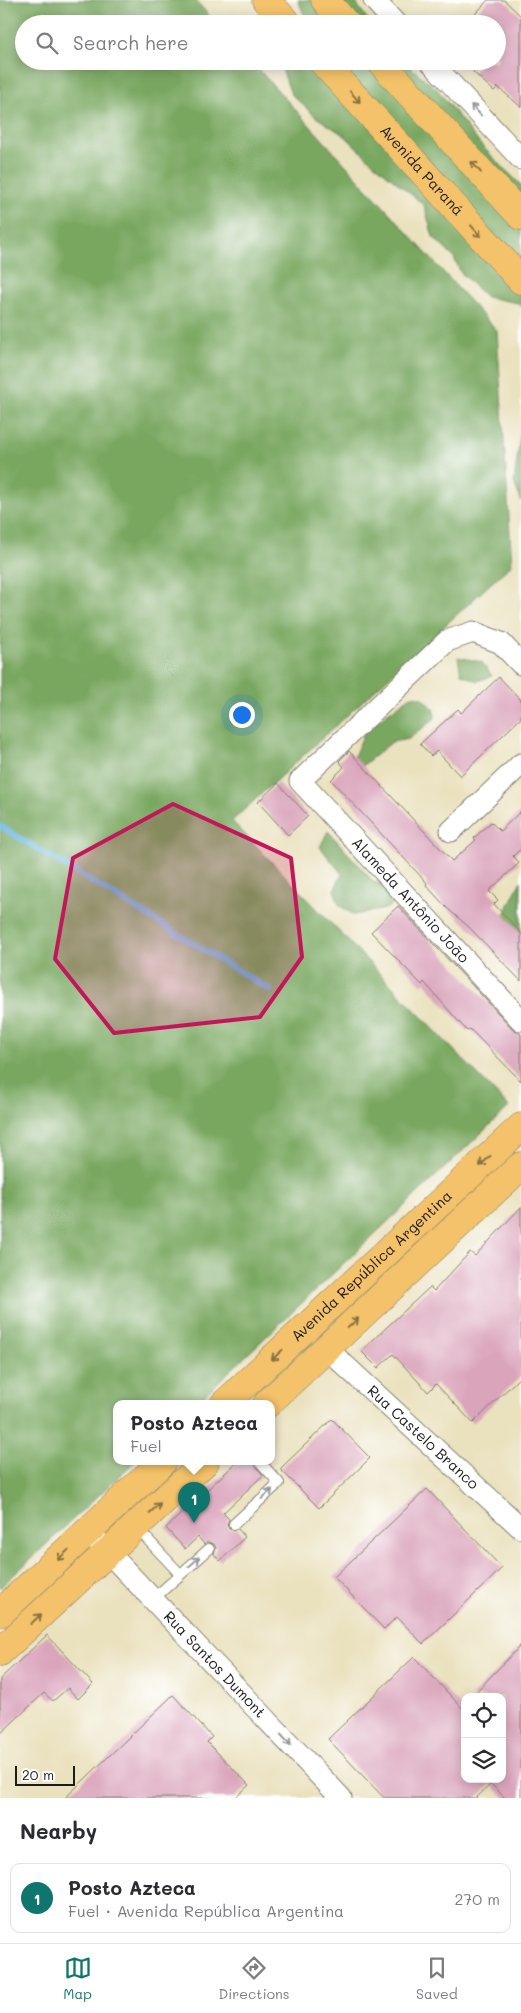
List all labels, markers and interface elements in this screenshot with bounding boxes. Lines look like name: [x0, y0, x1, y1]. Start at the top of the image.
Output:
search box: [15, 15, 506, 70]
icon: search: [33, 29, 61, 57]
text: Search here: [73, 30, 189, 55]
one-way arrow: [349, 91, 361, 104]
one-way arrow: [470, 104, 482, 117]
street label: Avenida Paraná: [376, 120, 469, 219]
one-way arrow: [471, 161, 482, 174]
one-way arrow: [470, 224, 482, 237]
your location: [229, 702, 255, 728]
street label: Alameda Antônio João: [348, 832, 474, 967]
one-way arrow: [479, 1155, 492, 1166]
street label: Avenida República Argentina: [286, 1185, 456, 1345]
one-way arrow: [347, 1317, 359, 1329]
one-way arrow: [270, 1349, 283, 1361]
street label: Rua Castelo Branco: [364, 1380, 484, 1493]
popup: [113, 1400, 275, 1465]
text: Posto Azteca: [130, 1410, 258, 1435]
text: Fuel: [130, 1435, 162, 1456]
pin: 1: [178, 1482, 210, 1523]
one-way arrow: [260, 1488, 273, 1500]
one-way arrow: [148, 1503, 161, 1514]
one-way arrow: [56, 1549, 69, 1561]
one-way arrow: [187, 1556, 200, 1568]
street label: Rua Santos Dumont: [160, 1606, 271, 1722]
one-way arrow: [29, 1613, 42, 1625]
map controls: [461, 1693, 506, 1783]
button: locate: [461, 1693, 506, 1738]
one-way arrow: [280, 1733, 292, 1746]
button: layers: [461, 1738, 506, 1783]
scale bar: [15, 1763, 75, 1786]
text: 20 m: [22, 1765, 54, 1784]
text: Nearby: [20, 1817, 97, 1844]
text: Posto Azteca: [68, 1875, 196, 1900]
text: 1: [33, 1888, 41, 1909]
text: 270 m: [454, 1888, 500, 1909]
text: Fuel · Avenida República Argentina: [68, 1900, 344, 1921]
tab: Map: [63, 1954, 92, 2003]
tab: Directions: [218, 1954, 290, 2003]
tab: Saved: [416, 1954, 458, 2003]

